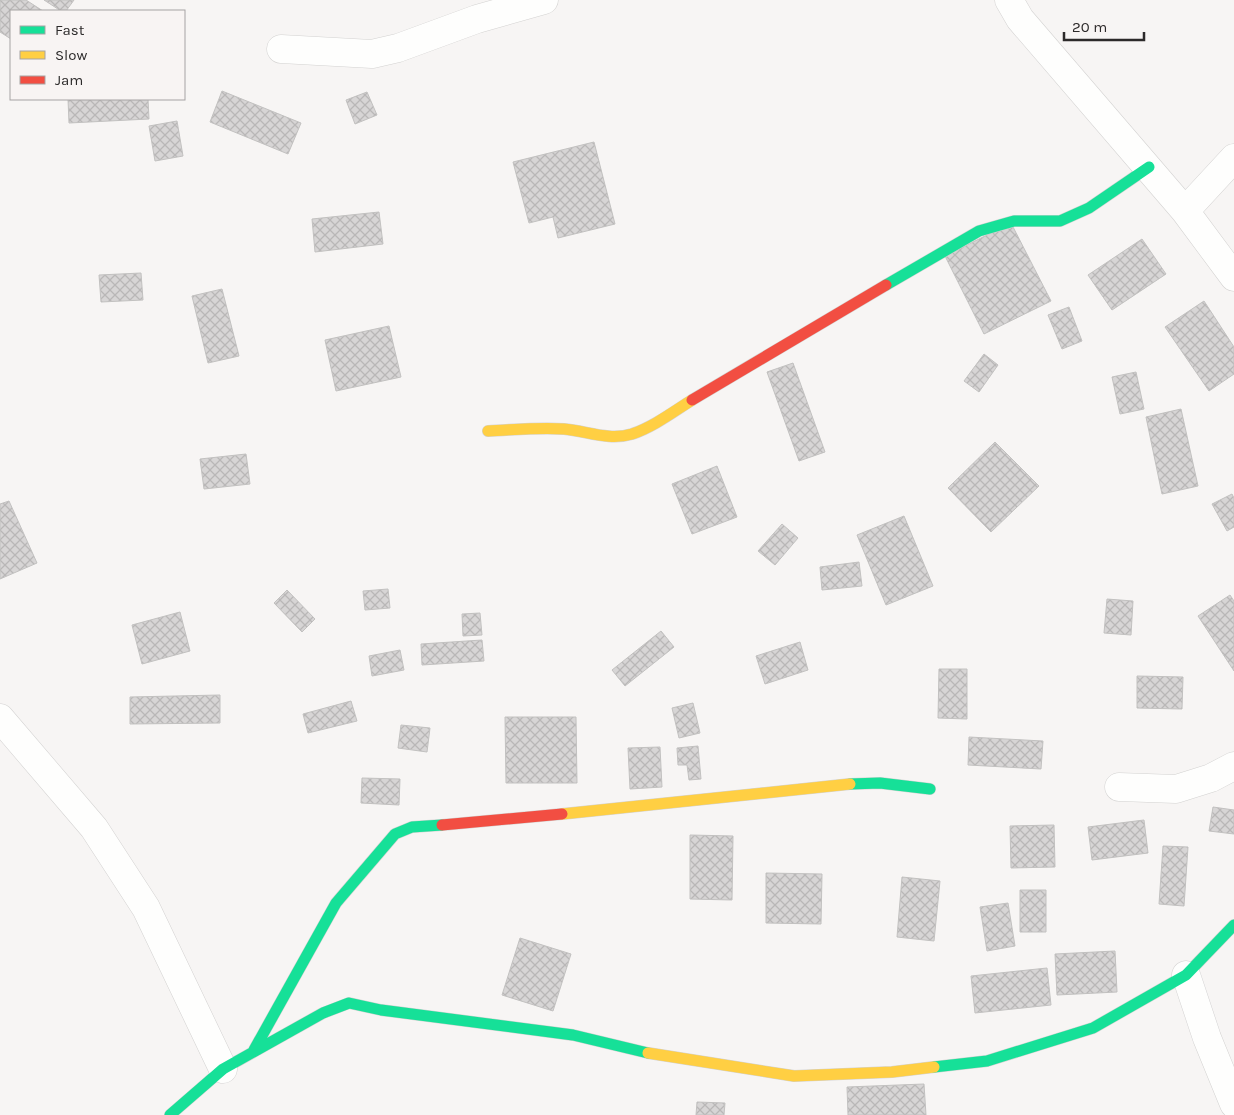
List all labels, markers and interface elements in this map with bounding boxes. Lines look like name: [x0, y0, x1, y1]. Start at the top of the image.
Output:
legend: [10, 10, 185, 100]
scale bar: [1064, 10, 1144, 42]
text: 20 m: [1072, 18, 1107, 36]
text: Fast: [55, 21, 85, 39]
text: Slow: [55, 46, 87, 64]
text: Jam: [55, 71, 83, 89]

